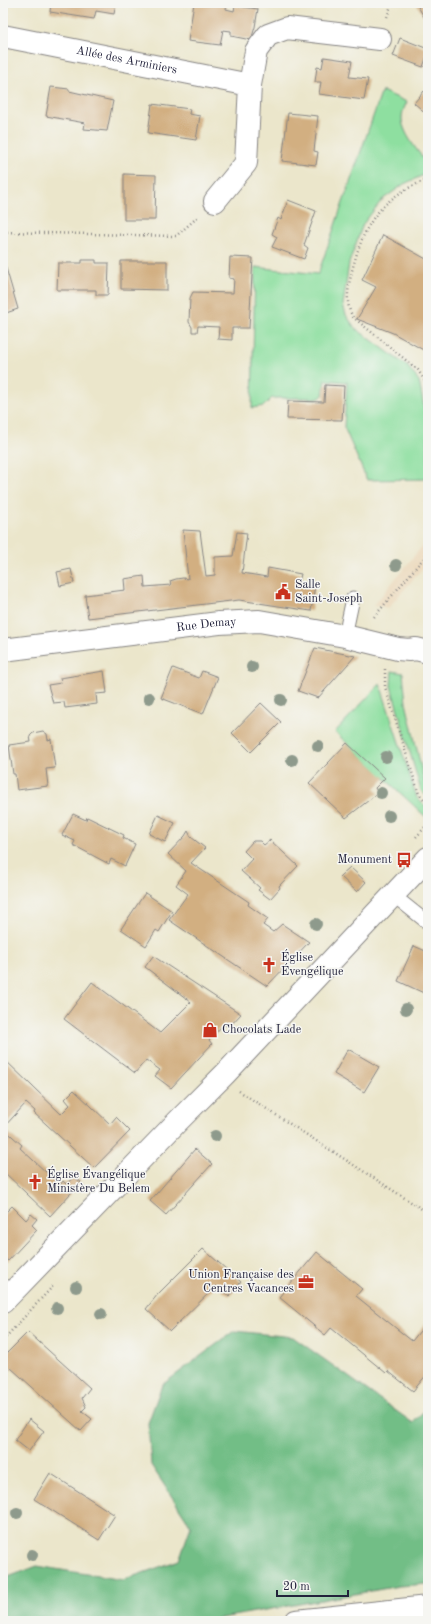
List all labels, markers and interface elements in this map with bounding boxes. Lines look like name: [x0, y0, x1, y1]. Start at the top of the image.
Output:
street label: Allée des Arminiers: [75, 45, 178, 76]
place label: Salle Saint-Joseph: [295, 579, 363, 605]
public building icon: Salle Saint-Joseph: [274, 583, 292, 601]
street label: Rue Demay: [176, 616, 237, 634]
bus stop icon: Monument: [395, 851, 413, 869]
place label: Monument: [337, 854, 392, 866]
place label: Église Évengélique: [281, 949, 344, 978]
church icon: Église Évengélique: [260, 956, 278, 974]
shop icon: Chocolats Lade: [201, 1021, 219, 1039]
place label: Chocolats Lade: [222, 1024, 302, 1036]
place label: Église Évangélique Ministère Du Belem: [47, 1166, 150, 1195]
church icon: Église Évangélique Ministère Du Belem: [26, 1173, 44, 1191]
place label: Union Française des Centres Vacances: [188, 1269, 294, 1295]
office icon: Union Française des Centres Vacances: [297, 1273, 315, 1291]
scale bar: [277, 1572, 348, 1598]
text: 20 m: [283, 1581, 310, 1593]

